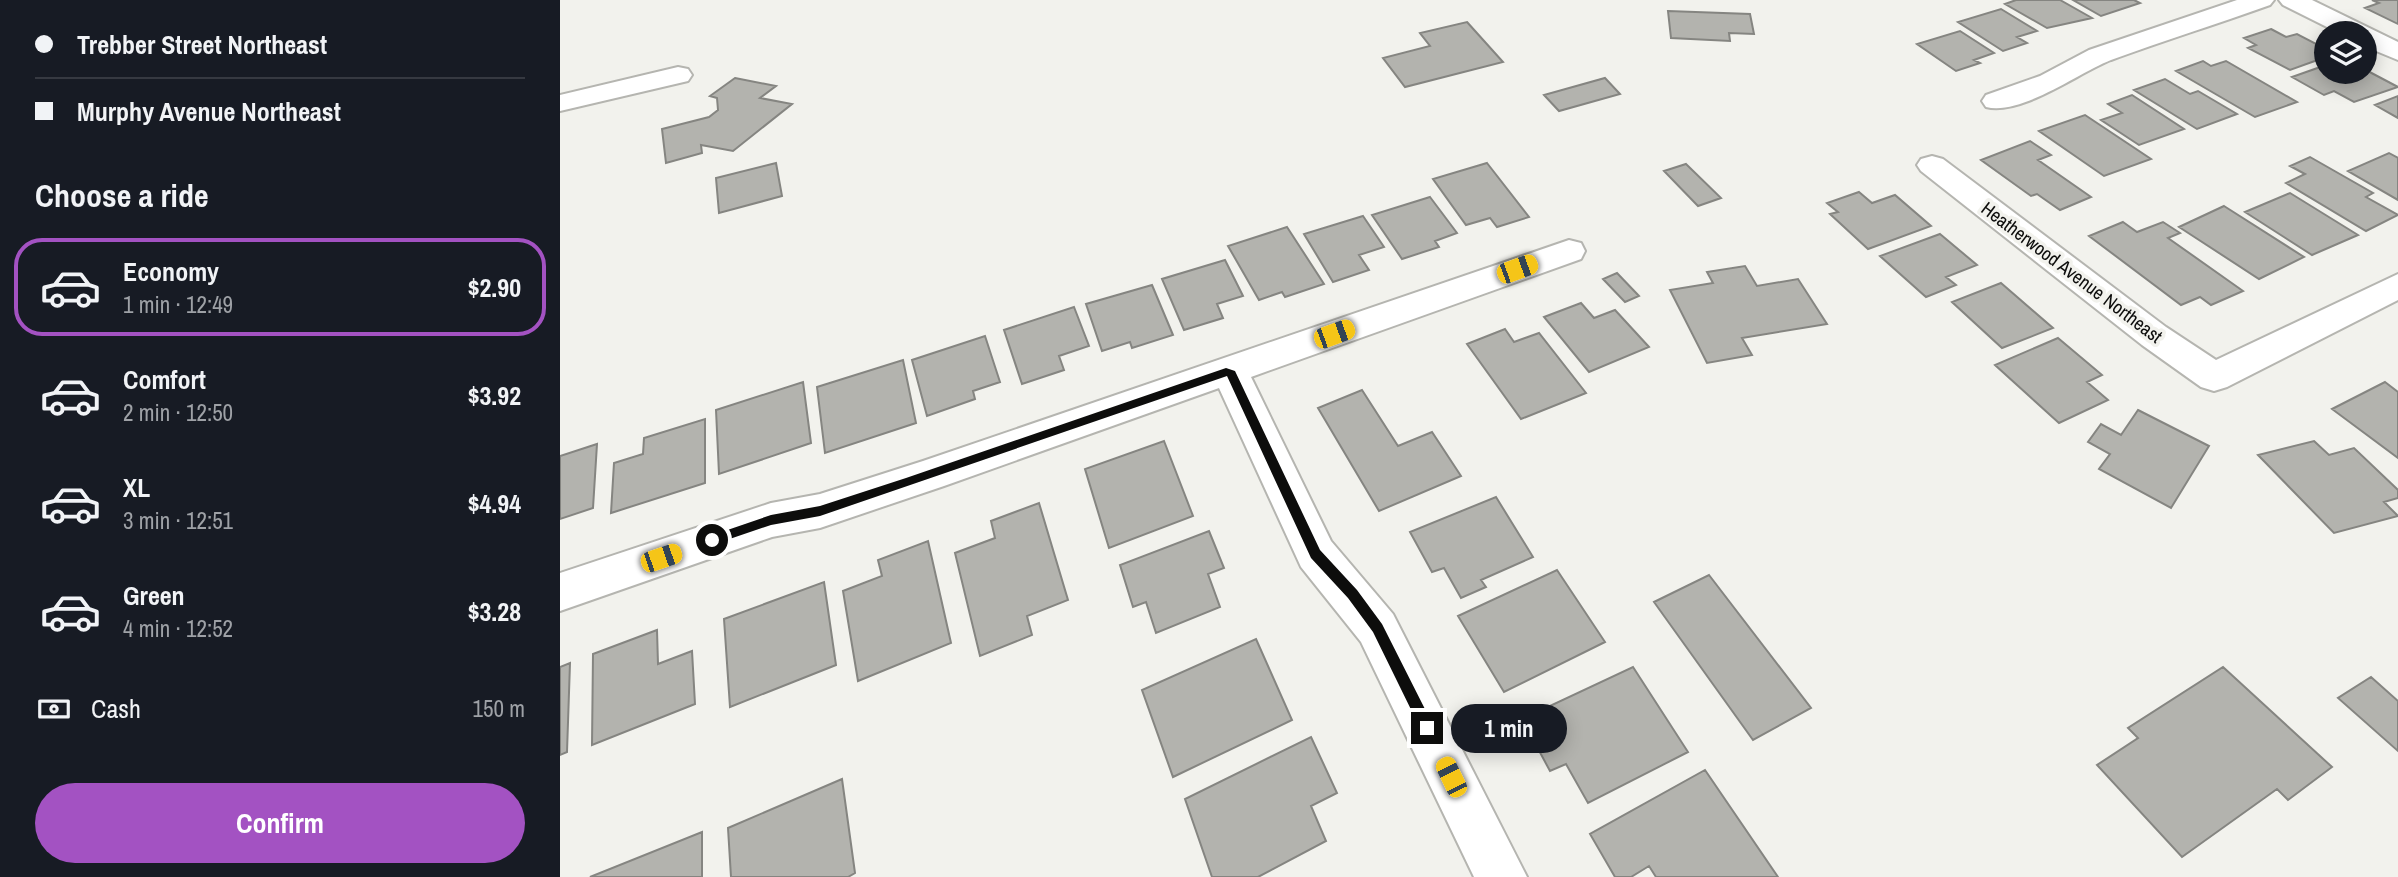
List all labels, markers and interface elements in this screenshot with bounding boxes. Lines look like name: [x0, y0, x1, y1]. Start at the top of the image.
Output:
map controls: [2314, 21, 2377, 84]
button: layers: [2314, 21, 2377, 84]
text: Trebber Street Northeast: [77, 27, 327, 62]
text: Murphy Avenue Northeast: [77, 94, 341, 129]
text: Choose a ride: [35, 174, 209, 217]
street label: Heatherwood Avenue Northeast: [1976, 195, 2168, 349]
car: [1494, 252, 1541, 286]
text: Economy: [123, 254, 219, 289]
icon: car: [39, 256, 102, 319]
text: $2.90: [468, 270, 521, 305]
text: 1 min · 12:49: [123, 289, 233, 320]
car: [1311, 317, 1358, 351]
text: Comfort: [123, 362, 206, 397]
icon: car: [39, 364, 102, 427]
text: $3.92: [468, 378, 521, 413]
text: 2 min · 12:50: [123, 397, 233, 428]
text: XL: [123, 470, 150, 505]
icon: car: [39, 472, 102, 535]
text: $4.94: [468, 486, 521, 521]
text: 3 min · 12:51: [123, 505, 233, 536]
route start: [696, 524, 728, 556]
car: [638, 541, 685, 575]
text: Green: [123, 578, 185, 613]
icon: car: [39, 580, 102, 643]
text: $3.28: [468, 594, 521, 629]
text: 4 min · 12:52: [123, 613, 233, 644]
icon: cash: [35, 690, 73, 728]
text: Cash: [91, 691, 141, 726]
text: 150 m: [473, 693, 525, 724]
callout: 1 min: [1452, 704, 1567, 752]
route end: [1411, 712, 1443, 744]
text: 1 min: [1484, 713, 1534, 744]
car: [1433, 754, 1470, 800]
button: Confirm: [35, 783, 525, 863]

